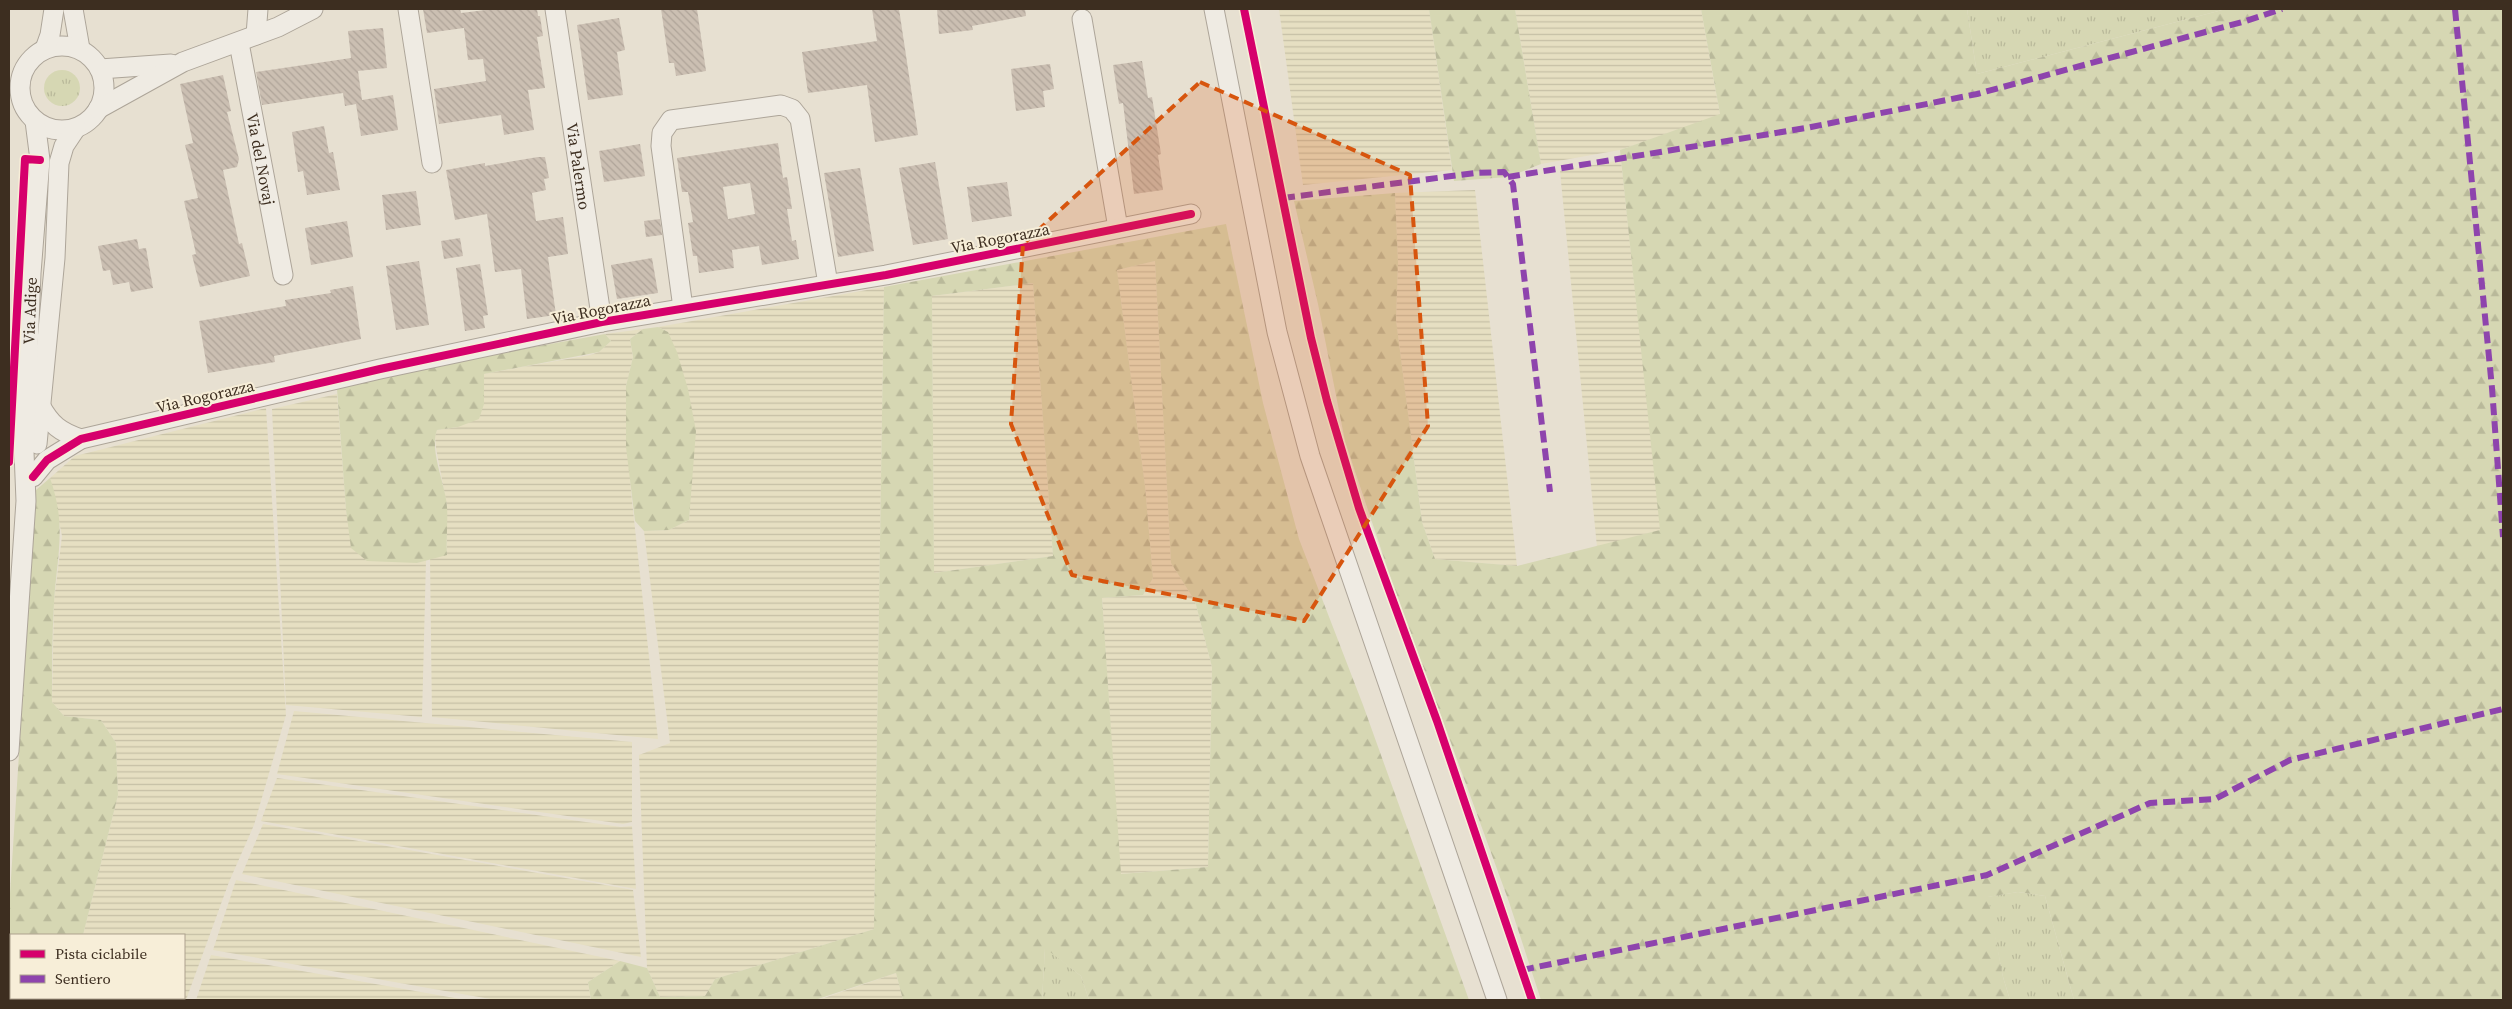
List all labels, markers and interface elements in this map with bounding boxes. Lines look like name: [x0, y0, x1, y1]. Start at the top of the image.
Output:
street label: Via del Novaj: [241, 111, 280, 207]
street label: Via Palermo: [561, 121, 596, 211]
street label: Via Rogorazza: [949, 217, 1052, 258]
street label: Via Adige: [17, 277, 42, 345]
street label: Via Rogorazza: [550, 288, 653, 329]
street label: Via Rogorazza: [154, 374, 257, 418]
legend: [10, 934, 185, 999]
text: Pista ciclabile: [55, 943, 147, 964]
text: Sentiero: [55, 968, 111, 989]

